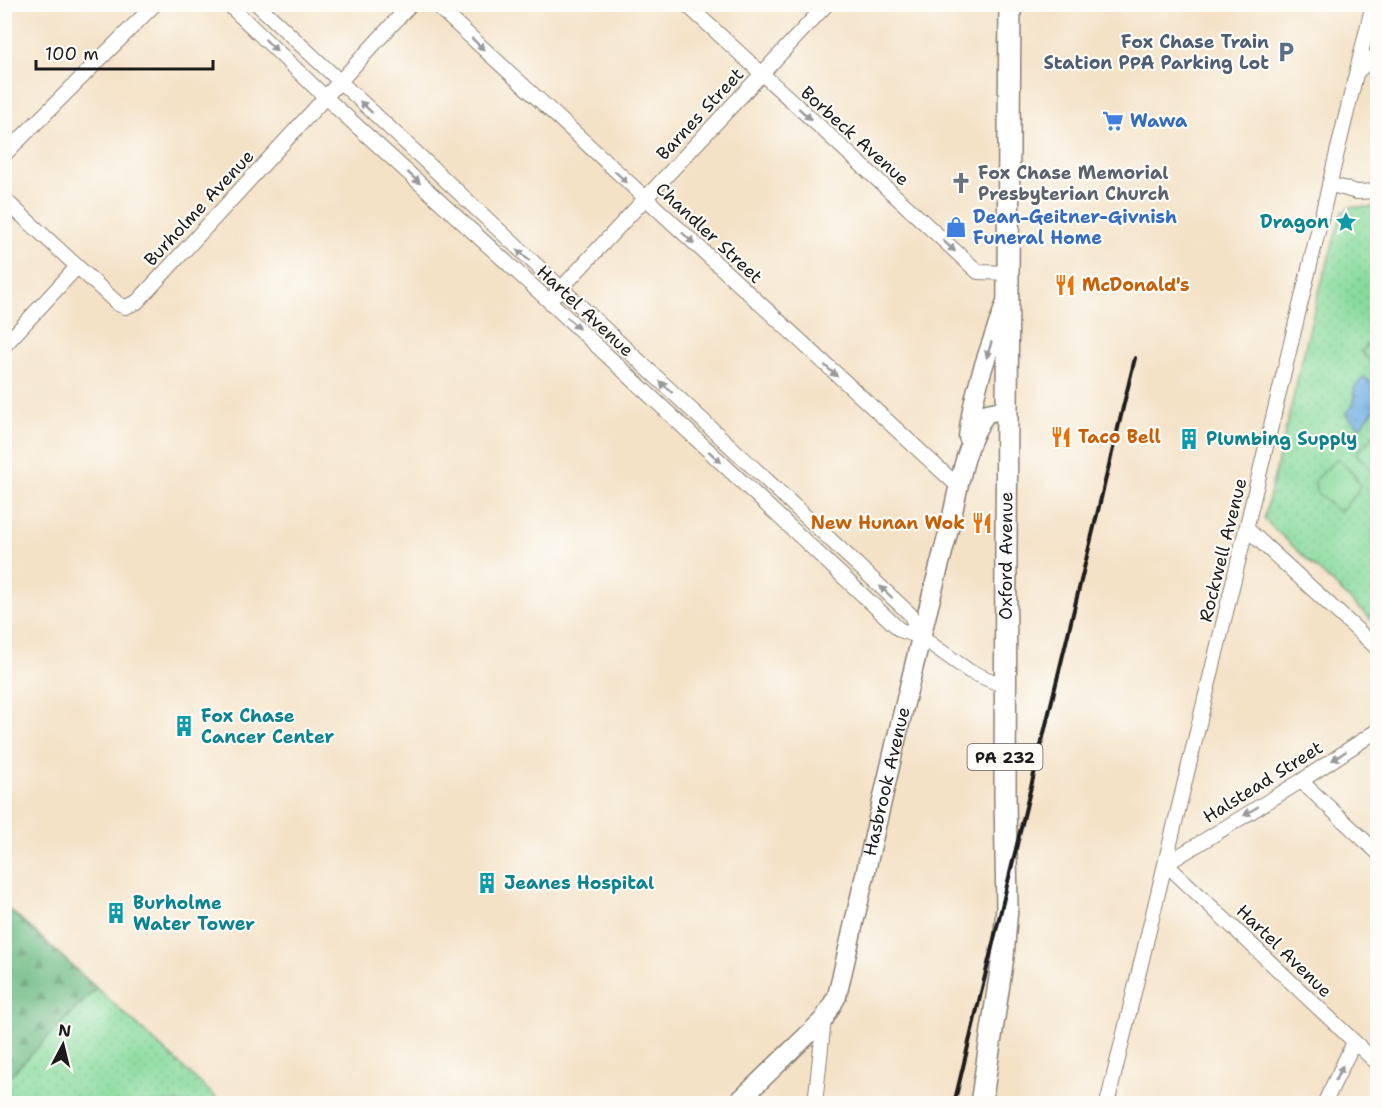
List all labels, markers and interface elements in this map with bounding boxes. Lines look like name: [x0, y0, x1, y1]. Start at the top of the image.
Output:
place label: Fox Chase Train Station PPA Parking Lot: [1043, 30, 1269, 75]
scale bar: [36, 33, 213, 71]
one-way arrow: [470, 37, 485, 50]
one-way arrow: [263, 38, 278, 52]
parking icon: Fox Chase Train Station PPA Parking Lot: [1274, 40, 1298, 64]
text: 100 m: [45, 42, 99, 66]
street label: Barnes Street: [651, 63, 749, 165]
street label: Borbeck Avenue: [796, 81, 914, 191]
one-way arrow: [358, 100, 373, 114]
one-way arrow: [797, 107, 812, 120]
supermarket icon: Wawa: [1101, 109, 1125, 133]
place label: Wawa: [1130, 109, 1188, 133]
street label: Burholme Avenue: [139, 145, 259, 271]
place label: Fox Chase Memorial Presbyterian Church: [978, 161, 1169, 206]
one-way arrow: [406, 170, 420, 184]
one-way arrow: [613, 170, 628, 183]
church icon: Fox Chase Memorial Presbyterian Church: [949, 171, 973, 195]
street label: Chandler Street: [650, 177, 768, 289]
place label: Dean-Geitner-Givnish Funeral Home: [973, 205, 1177, 250]
place label: Dragon: [1260, 210, 1329, 234]
place icon: Dragon: [1334, 210, 1358, 234]
shop icon: Dean-Geitner-Givnish Funeral Home: [944, 215, 968, 239]
one-way arrow: [680, 231, 694, 245]
one-way arrow: [941, 239, 956, 252]
one-way arrow: [517, 248, 531, 262]
street label: Hartel Avenue: [531, 260, 639, 362]
restaurant icon: McDonald's: [1053, 273, 1077, 297]
place label: McDonald's: [1082, 273, 1189, 297]
one-way arrow: [565, 316, 579, 330]
one-way arrow: [984, 341, 993, 359]
one-way arrow: [823, 364, 838, 377]
one-way arrow: [659, 381, 674, 394]
restaurant icon: Taco Bell: [1049, 425, 1073, 449]
place label: Taco Bell: [1078, 425, 1161, 449]
building icon: Plumbing Supply: [1177, 427, 1201, 451]
place label: Plumbing Supply: [1206, 427, 1357, 451]
one-way arrow: [707, 450, 722, 464]
street label: Rockwell Avenue: [1194, 476, 1252, 624]
street label: Oxford Avenue: [994, 492, 1018, 620]
place label: New Hunan Wok: [811, 511, 965, 535]
restaurant icon: New Hunan Wok: [970, 511, 994, 535]
one-way arrow: [879, 585, 893, 599]
place label: Fox Chase Cancer Center: [201, 704, 334, 749]
street label: Hasbrook Avenue: [858, 704, 916, 858]
building icon: Fox Chase Cancer Center: [172, 714, 196, 738]
street label: Halstead Street: [1199, 735, 1328, 828]
road number: PA 232: [968, 744, 1042, 770]
one-way arrow: [1331, 750, 1347, 761]
one-way arrow: [1243, 806, 1259, 817]
building icon: Jeanes Hospital: [475, 871, 499, 895]
place label: Jeanes Hospital: [504, 871, 654, 895]
place label: Burholme Water Tower: [133, 891, 255, 936]
street label: Hartel Avenue: [1231, 899, 1337, 1003]
building icon: Burholme Water Tower: [104, 901, 128, 925]
north arrow: [33, 1015, 93, 1075]
text: N: [57, 1019, 72, 1042]
one-way arrow: [1334, 1064, 1344, 1081]

